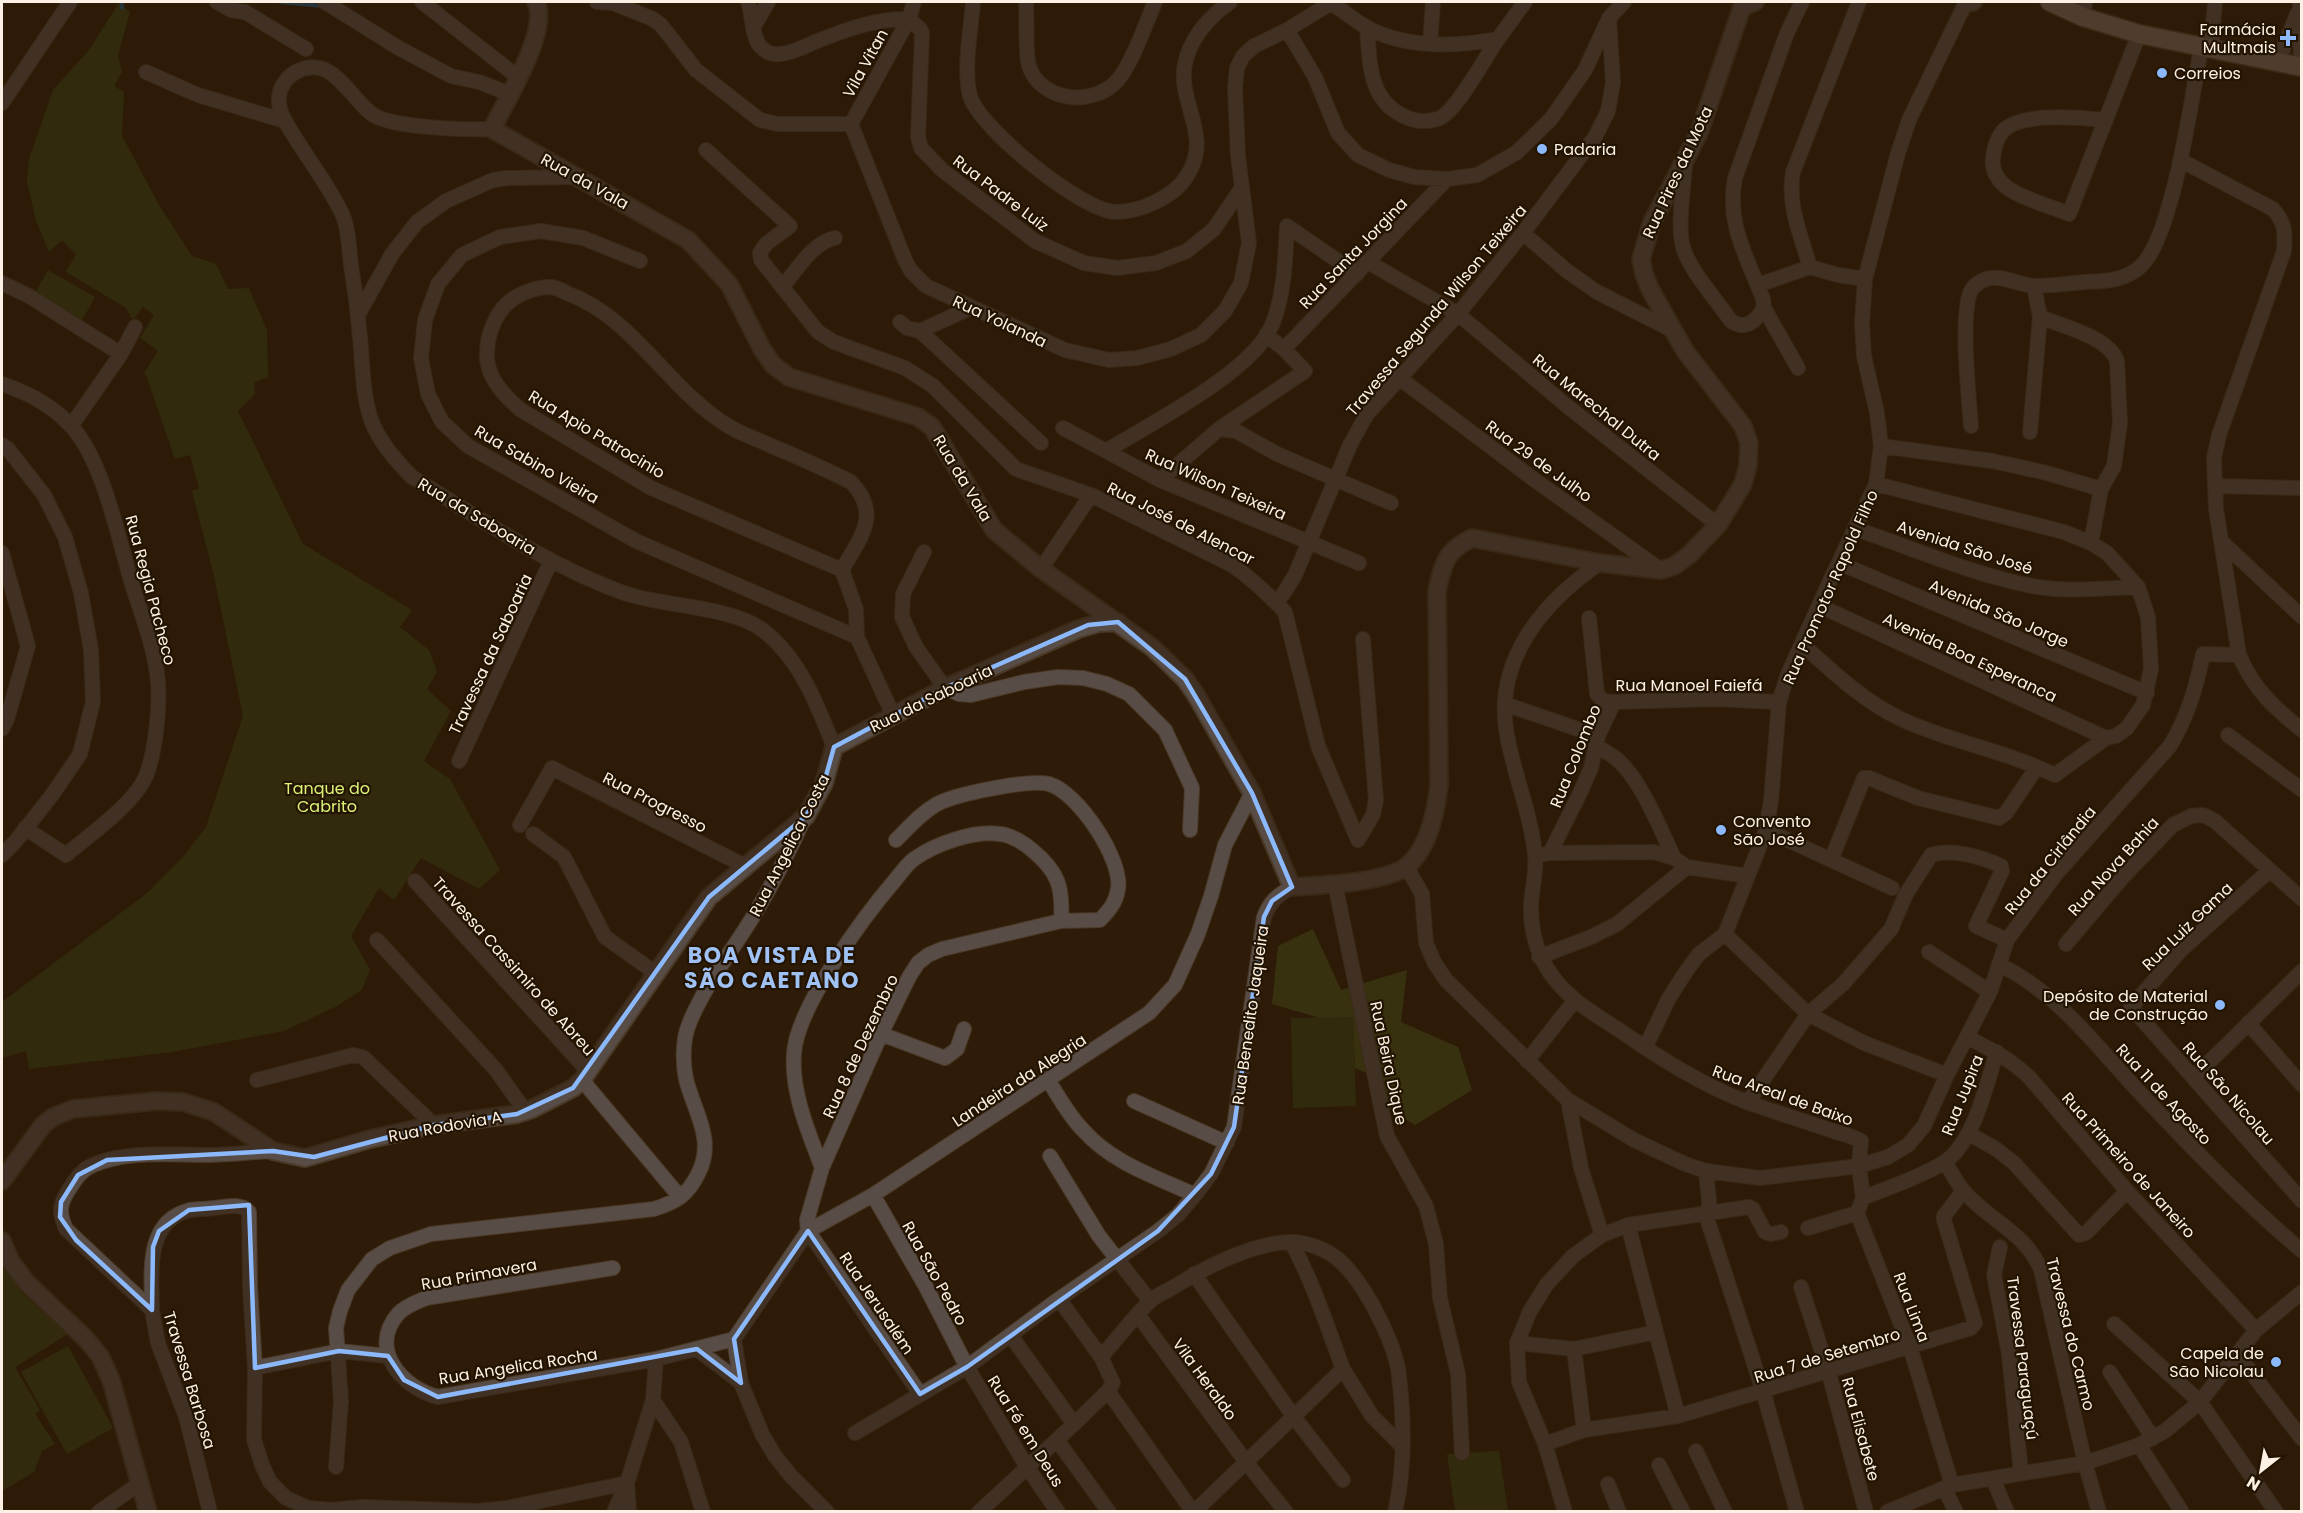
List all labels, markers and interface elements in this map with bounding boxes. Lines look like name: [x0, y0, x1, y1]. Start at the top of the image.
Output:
place label: Farmácia Multmais: [2199, 18, 2276, 59]
street label: Vila Vitan: [837, 25, 894, 102]
marker: Farmácia Multmais: [2281, 31, 2295, 45]
place label: Correios: [2174, 62, 2241, 85]
marker: Correios: [2155, 66, 2169, 80]
street label: Rua Pires da Mota: [1637, 102, 1718, 242]
place label: Padaria: [1554, 138, 1616, 161]
marker: Padaria: [1535, 142, 1549, 156]
street label: Rua da Vala: [537, 148, 633, 215]
street label: Rua Padre Luiz: [948, 150, 1053, 237]
street label: Rua Santa Jorgina: [1294, 193, 1413, 314]
street label: Travessa Segunda Wilson Teixeira: [1341, 199, 1532, 421]
street label: Rua Yolanda: [949, 290, 1051, 353]
street label: Rua Marechal Dutra: [1528, 349, 1666, 466]
street label: Rua Apio Patrocinio: [524, 385, 669, 484]
street label: Rua 29 de Julho: [1481, 415, 1597, 508]
street label: Rua Sabino Vieira: [470, 419, 603, 509]
street label: Rua da Vala: [928, 431, 998, 526]
street label: Rua Wilson Teixeira: [1141, 443, 1290, 526]
street label: Rua da Saboaria: [413, 472, 540, 561]
street label: Rua José de Alencar: [1103, 476, 1259, 571]
street label: Rua Promotor Rapold Filho: [1777, 486, 1884, 688]
street label: Rua Regia Pacheco: [119, 513, 182, 668]
street label: Avenida São José: [1894, 515, 2036, 580]
street label: Travessa da Saboaria: [443, 570, 538, 738]
street label: Avenida São Jorge: [1925, 574, 2072, 653]
street label: Avenida Boa Esperanca: [1879, 607, 2061, 708]
street label: Rua da Saboaria: [866, 659, 996, 738]
street label: Rua Manoel Faiefá: [1615, 674, 1763, 697]
street label: Rua Colombo: [1544, 701, 1607, 811]
street label: Rua Progresso: [599, 766, 711, 839]
street label: Rua Angelica Costa: [744, 770, 835, 920]
park label: Tanque do Cabrito: [284, 777, 370, 818]
street label: Rua da Cirlândia: [1999, 801, 2101, 920]
place label: Convento São José: [1733, 810, 1811, 851]
street label: Rua Nova Bahia: [2063, 812, 2164, 921]
marker: Convento São José: [1714, 823, 1728, 837]
street label: Travessa Cassimiro de Abreu: [427, 872, 600, 1061]
street label: Rua Luiz Gama: [2137, 877, 2238, 976]
street label: Rua Benedito Jaqueira: [1227, 924, 1274, 1106]
district label: BOA VISTA DE SÃO CAETANO: [684, 940, 860, 996]
street label: Rua 8 de Dezembro: [817, 970, 904, 1122]
place label: Depósito de Material de Construção: [2043, 985, 2208, 1026]
marker: Depósito de Material de Construção: [2213, 998, 2227, 1012]
street label: Rua Beira Dique: [1364, 999, 1413, 1127]
street label: Landeira da Alegria: [948, 1028, 1091, 1132]
street label: Rua São Nicolau: [2177, 1037, 2280, 1150]
street label: Rua 11 de Agosto: [2111, 1039, 2217, 1150]
street label: Rua Jupira: [1936, 1051, 1989, 1139]
street label: Rua Areal de Baixo: [1709, 1059, 1856, 1132]
street label: Rua Primeiro de Janeiro: [2057, 1087, 2201, 1244]
street label: Rua Rodovia A: [387, 1105, 504, 1148]
street label: Rua São Pedro: [896, 1217, 973, 1330]
street label: Rua Jerusalém: [834, 1247, 919, 1359]
street label: Rua Primavera: [419, 1253, 539, 1296]
street label: Travessa do Carmo: [2040, 1255, 2101, 1413]
street label: Rua Lima: [1888, 1269, 1935, 1345]
street label: Travessa Paraguaçú: [2001, 1275, 2044, 1441]
street label: Travessa Barbosa: [158, 1308, 221, 1452]
street label: Rua 7 de Setembro: [1751, 1322, 1903, 1389]
street label: Vila Heraldo: [1167, 1333, 1242, 1425]
place label: Capela de São Nicolau: [2169, 1342, 2264, 1383]
street label: Rua Angelica Rocha: [437, 1343, 599, 1390]
marker: Capela de São Nicolau: [2269, 1355, 2283, 1369]
street label: Rua Fé em Deus: [982, 1371, 1069, 1492]
street label: Rua Elisabete: [1836, 1375, 1885, 1484]
north arrow: [2231, 1441, 2291, 1501]
text: N: [2242, 1470, 2265, 1496]

